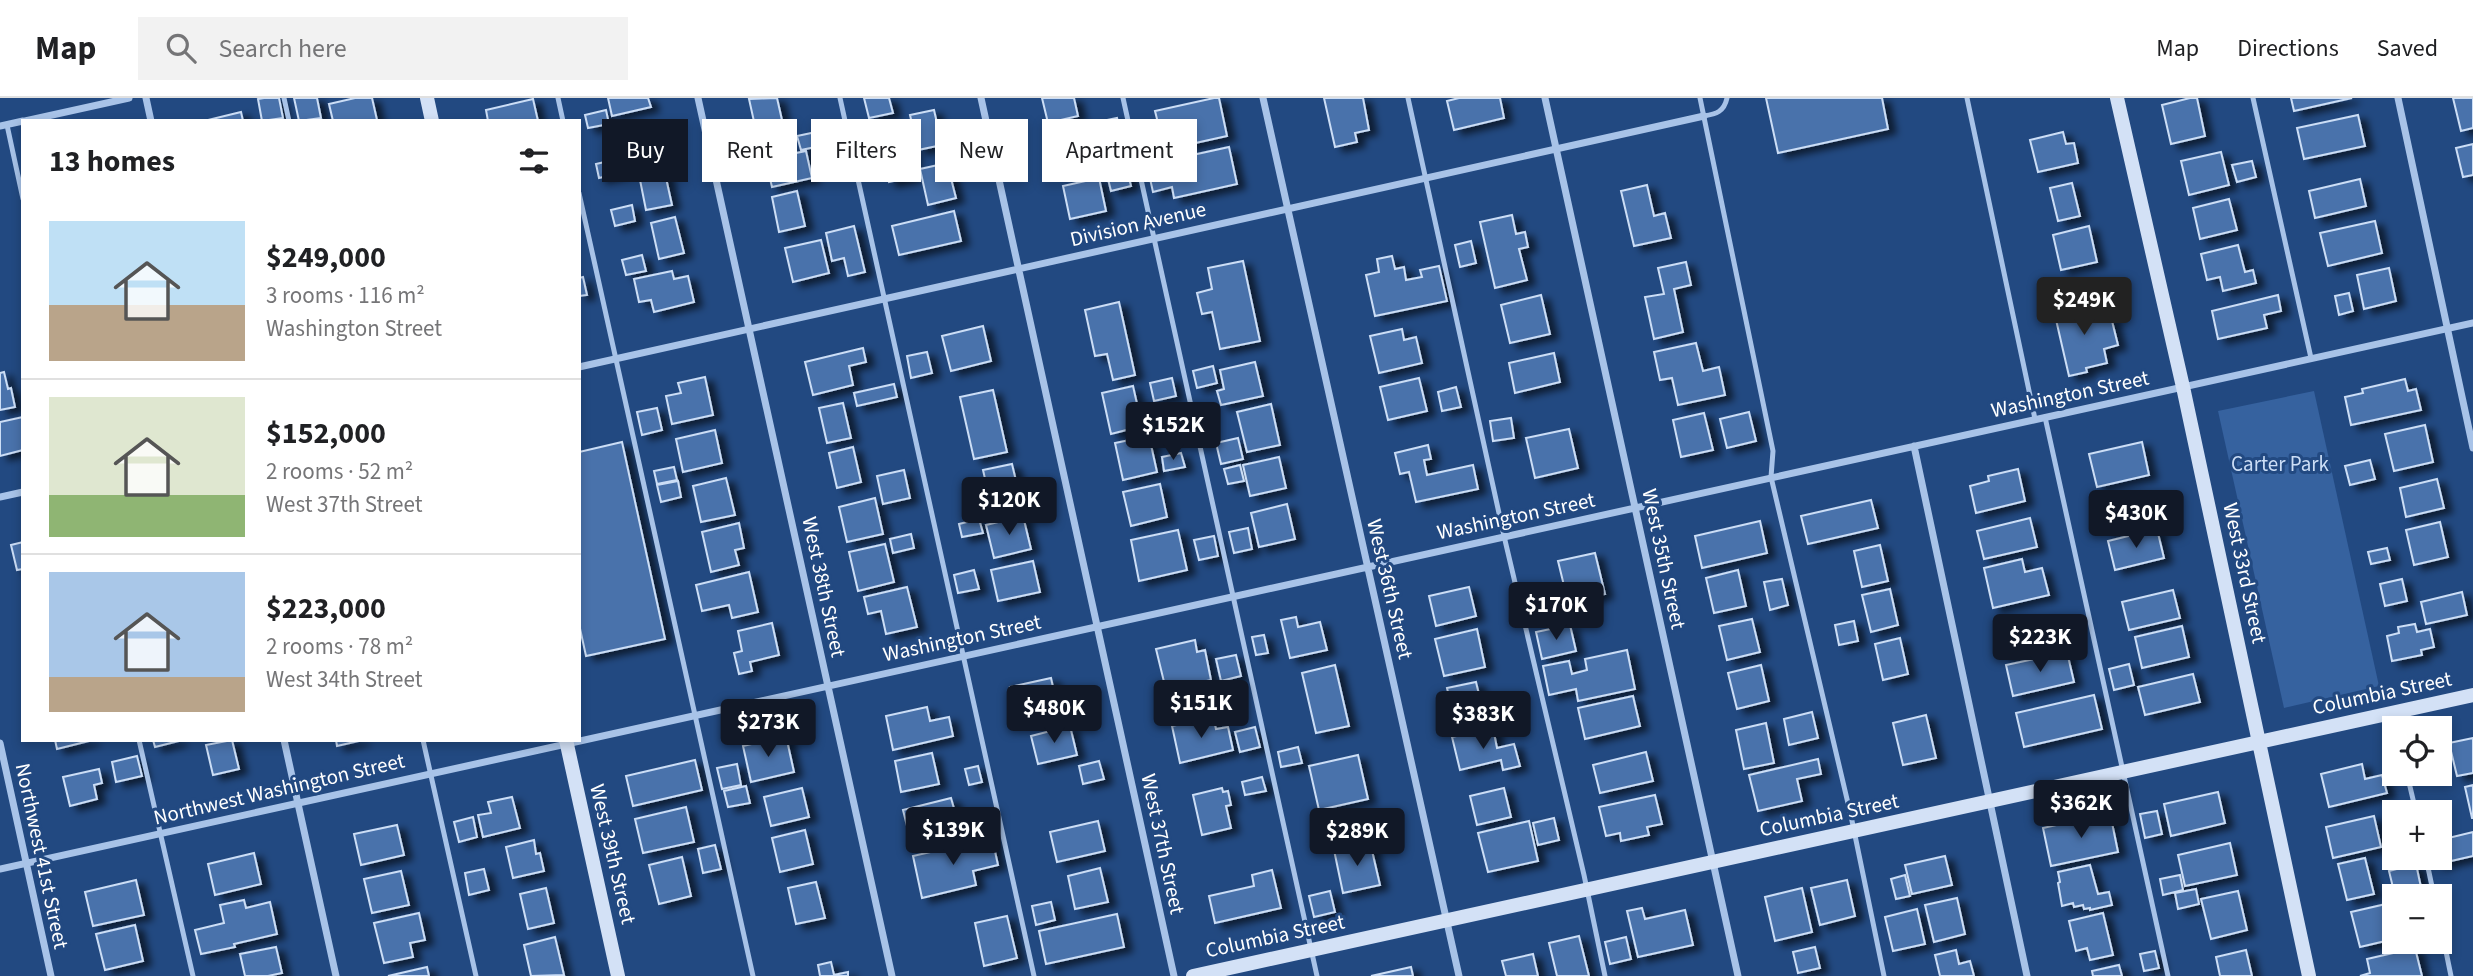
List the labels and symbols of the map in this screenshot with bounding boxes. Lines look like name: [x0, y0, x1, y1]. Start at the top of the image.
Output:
street label: Division Avenue: [1067, 194, 1209, 254]
pin: $249K: [2035, 278, 2133, 337]
street label: Washington Street: [1988, 363, 2152, 425]
pin: $152K: [1124, 402, 1222, 462]
park label: Carter Park: [2231, 449, 2330, 479]
pin: $120K: [960, 478, 1058, 537]
street label: Washington Street: [1434, 485, 1598, 547]
street label: West 35th Street: [1634, 486, 1694, 632]
pin: $430K: [2087, 490, 2185, 550]
street label: West 33rd Street: [2215, 500, 2275, 646]
street label: West 38th Street: [794, 514, 854, 660]
street label: West 36th Street: [1359, 516, 1421, 662]
pin: $170K: [1507, 582, 1605, 642]
street label: Washington Street: [880, 607, 1044, 669]
pin: $223K: [1991, 614, 2089, 674]
street label: Columbia Street: [2310, 664, 2454, 722]
pin: $151K: [1152, 680, 1250, 740]
pin: $480K: [1005, 686, 1103, 745]
pin: $383K: [1434, 692, 1532, 751]
pin: $273K: [719, 700, 817, 759]
street label: Northwest Washington Street: [151, 746, 407, 832]
street label: Northwest 41st Street: [8, 760, 76, 952]
street label: West 37th Street: [1133, 771, 1193, 917]
pin: $362K: [2032, 780, 2130, 840]
street label: West 39th Street: [582, 781, 644, 927]
street label: Columbia Street: [1757, 786, 1901, 844]
pin: $139K: [904, 808, 1002, 867]
pin: $289K: [1308, 808, 1406, 868]
street label: Columbia Street: [1203, 907, 1347, 965]

